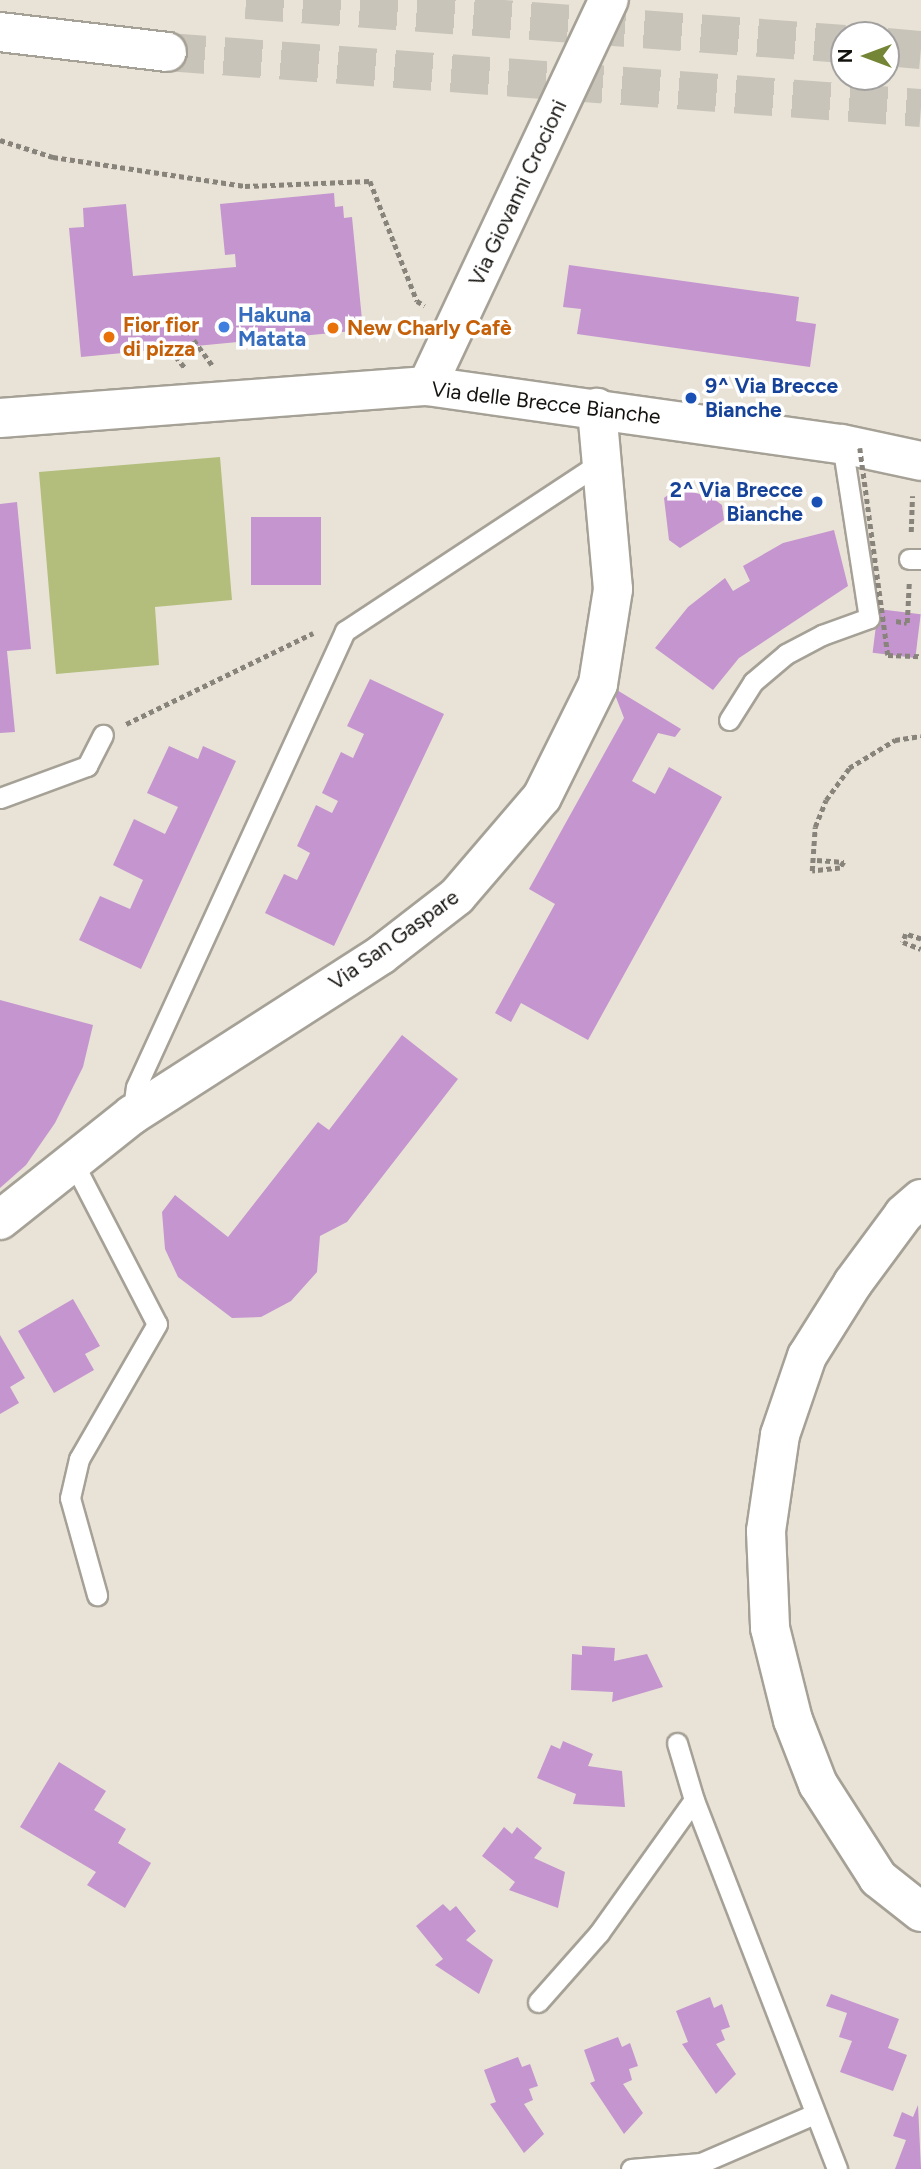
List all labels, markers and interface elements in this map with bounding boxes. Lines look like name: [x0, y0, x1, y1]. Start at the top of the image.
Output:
north arrow: [830, 21, 900, 91]
text: N: [834, 49, 857, 63]
street label: Via Giovanni Crocioni: [464, 96, 572, 290]
place label: Hakuna Matata: [238, 302, 311, 352]
place label: Fior fior di pizza: [123, 312, 199, 362]
place label: New Charly Cafè: [347, 315, 512, 341]
marker: Hakuna Matata: [216, 319, 232, 335]
marker: New Charly Cafè: [325, 320, 341, 336]
marker: Fior fior di pizza: [101, 329, 117, 345]
place label: 9^ Via Brecce Bianche: [705, 373, 838, 423]
street label: Via delle Brecce Bianche: [430, 376, 662, 430]
marker: 9^ Via Brecce Bianche: [683, 390, 699, 406]
place label: 2^ Via Brecce Bianche: [670, 477, 803, 527]
marker: 2^ Via Brecce Bianche: [809, 494, 825, 510]
street label: Via San Gaspare: [324, 885, 464, 995]

